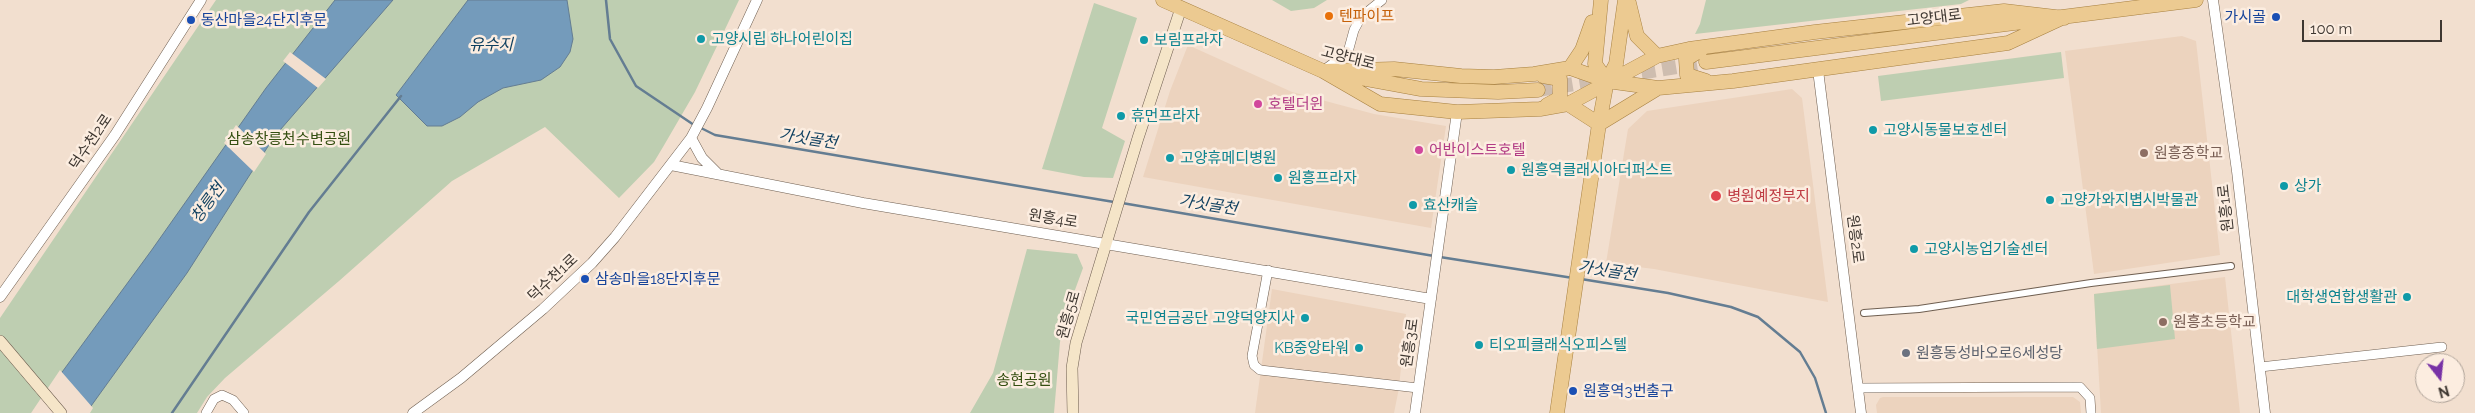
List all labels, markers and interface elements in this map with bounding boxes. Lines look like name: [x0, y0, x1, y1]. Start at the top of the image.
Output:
street label: 고양대로: [1906, 6, 1962, 30]
place label: 텐파이프: [1339, 7, 1394, 25]
place label: 가시골: [2225, 8, 2266, 26]
marker: 텐파이프: [1323, 10, 1335, 22]
scale bar: [2305, 10, 2445, 42]
place label: 동산마을24단지후문: [201, 11, 327, 29]
marker: 가시골: [2270, 11, 2282, 23]
marker: 동산마을24단지후문: [185, 14, 197, 26]
text: 100 m: [2310, 20, 2352, 38]
place label: 고양시립 하나어린이집: [711, 30, 853, 48]
place label: 보림프라자: [1154, 31, 1223, 49]
marker: 고양시립 하나어린이집: [695, 33, 707, 45]
marker: 보림프라자: [1138, 34, 1150, 46]
water label: 유수지: [469, 35, 513, 55]
street label: 고양대로: [1319, 43, 1377, 73]
place label: 호텔더윈: [1268, 95, 1323, 113]
marker: 호텔더윈: [1252, 98, 1264, 110]
place label: 휴먼프라자: [1131, 107, 1200, 125]
marker: 휴먼프라자: [1115, 110, 1127, 122]
street label: 덕수천2로: [66, 111, 116, 173]
place label: 고양시동물보호센터: [1883, 121, 2007, 139]
marker: 고양시동물보호센터: [1867, 124, 1879, 136]
water label: 가싯골천: [777, 125, 839, 153]
park label: 삼송창릉천수변공원: [227, 130, 351, 148]
place label: 어반이스트호텔: [1429, 141, 1526, 159]
marker: 어반이스트호텔: [1413, 144, 1425, 156]
place label: 원흥중학교: [2154, 144, 2223, 162]
marker: 원흥중학교: [2138, 147, 2150, 159]
place label: 고양휴메디병원: [1180, 149, 1277, 167]
marker: 고양휴메디병원: [1164, 152, 1176, 164]
place label: 원흥역클래시아더퍼스트: [1521, 161, 1673, 179]
marker: 원흥역클래시아더퍼스트: [1505, 164, 1517, 176]
place label: 원흥프라자: [1288, 169, 1357, 187]
marker: 원흥프라자: [1272, 172, 1284, 184]
place label: 상가: [2294, 177, 2322, 195]
water label: 창릉천: [187, 179, 229, 227]
marker: 상가: [2278, 180, 2290, 192]
street label: 원흥1로: [2215, 183, 2237, 233]
place label: 병원예정부지: [1727, 187, 1810, 205]
marker: 병원예정부지: [1709, 189, 1723, 203]
water label: 가싯골천: [1177, 191, 1239, 219]
place label: 고양가와지볍시박물관: [2060, 191, 2198, 209]
marker: 고양가와지볍시박물관: [2044, 194, 2056, 206]
place label: 효산캐슬: [1423, 196, 1478, 214]
marker: 효산캐슬: [1407, 199, 1419, 211]
street label: 원흥4로: [1027, 206, 1079, 232]
street label: 원흥2로: [1843, 213, 1867, 265]
place label: 고양시농업기술센터: [1924, 240, 2048, 258]
marker: 고양시농업기술센터: [1908, 243, 1920, 255]
street label: 덕수천1로: [524, 250, 582, 306]
water label: 가싯골천: [1576, 257, 1638, 285]
place label: 삼송마을18단지후문: [595, 270, 721, 288]
marker: 삼송마을18단지후문: [579, 273, 591, 285]
place label: 대학생연합생활관: [2287, 288, 2397, 306]
street label: 원흥5로: [1054, 289, 1084, 341]
marker: 대학생연합생활관: [2401, 291, 2413, 303]
place label: 국민연금공단 고양덕양지사: [1126, 309, 1295, 327]
marker: 국민연금공단 고양덕양지사: [1299, 312, 1311, 324]
place label: 원흥초등학교: [2173, 313, 2256, 331]
marker: 원흥초등학교: [2157, 316, 2169, 328]
street label: 원흥3로: [1398, 317, 1422, 369]
place label: 티오피클래식오피스텔: [1489, 336, 1627, 354]
place label: KB중앙타워: [1274, 339, 1349, 357]
marker: 티오피클래식오피스텔: [1473, 339, 1485, 351]
marker: KB중앙타워: [1353, 342, 1365, 354]
place label: 원흥동성바오로6세성당: [1916, 344, 2063, 362]
marker: 원흥동성바오로6세성당: [1900, 347, 1912, 359]
north arrow: [2415, 353, 2465, 403]
park label: 송현공원: [996, 371, 1052, 389]
place label: 원흥역3번출구: [1583, 382, 1674, 400]
text: N: [2437, 382, 2451, 401]
marker: 원흥역3번출구: [1567, 385, 1579, 397]

